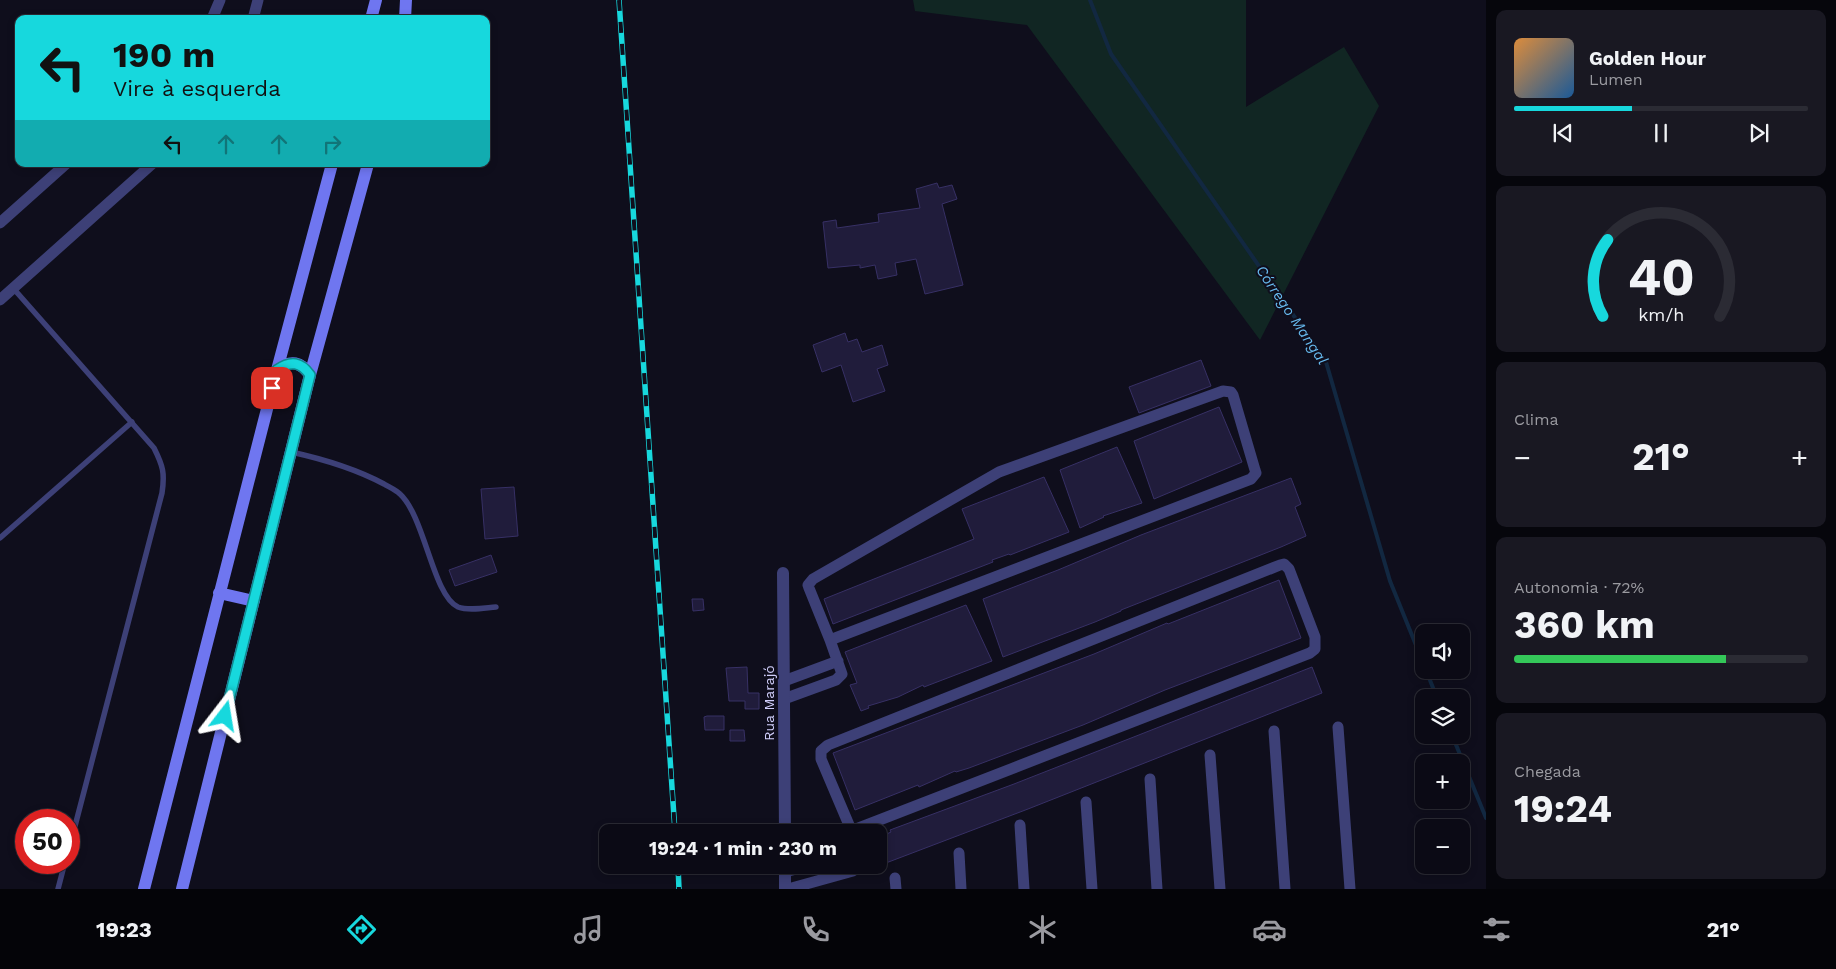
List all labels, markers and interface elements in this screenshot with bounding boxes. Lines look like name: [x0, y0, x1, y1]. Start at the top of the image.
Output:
text: 190 m: [113, 34, 215, 76]
icon: left: [30, 35, 95, 100]
text: Golden Hour: [1589, 47, 1706, 70]
text: Lumen: [1589, 70, 1643, 89]
text: Vire à esquerda: [113, 76, 281, 101]
icon: previous: [1549, 119, 1577, 147]
icon: pause: [1647, 119, 1675, 147]
icon: next: [1745, 119, 1773, 147]
icon: left: [159, 130, 187, 158]
icon: ahead: [212, 130, 240, 158]
icon: ahead: [265, 130, 293, 158]
icon: right: [318, 130, 346, 158]
text: 40: [1627, 247, 1695, 308]
water label: Córrego Mangal: [1252, 262, 1332, 368]
text: km/h: [1638, 304, 1684, 325]
pin: [251, 367, 293, 409]
icon: arrive: [258, 374, 286, 402]
text: Clima: [1514, 410, 1558, 429]
text: 21°: [1632, 435, 1690, 479]
text: −: [1514, 441, 1531, 474]
text: +: [1791, 441, 1808, 474]
text: Autonomia · 72%: [1514, 578, 1644, 597]
text: 360 km: [1514, 603, 1655, 647]
map controls: [1415, 624, 1470, 874]
button: sound: [1415, 624, 1470, 679]
street label: Rua Marajó: [761, 665, 777, 741]
position arrow: [198, 689, 250, 741]
button: layers: [1415, 689, 1470, 744]
button: +: [1415, 754, 1470, 809]
text: Chegada: [1514, 762, 1581, 781]
text: 19:24: [1514, 787, 1612, 831]
speed limit sign: 50: [15, 809, 80, 874]
button: −: [1415, 819, 1470, 874]
text: 19:24 · 1 min · 230 m: [649, 837, 837, 860]
icon: directions: [344, 912, 379, 947]
icon: music: [571, 912, 606, 947]
icon: phone: [798, 912, 833, 947]
icon: climate: [1025, 912, 1060, 947]
icon: car: [1252, 912, 1287, 947]
icon: filters: [1479, 912, 1514, 947]
text: 19:23: [96, 917, 152, 942]
text: 21°: [1706, 917, 1740, 942]

